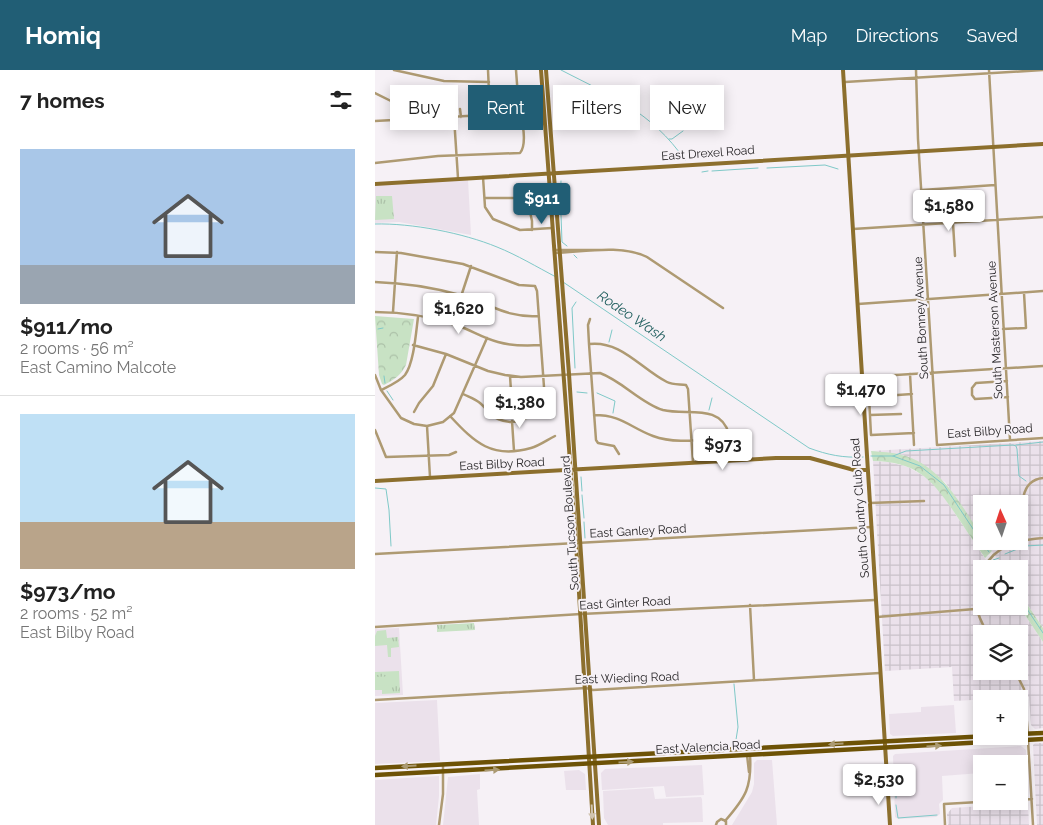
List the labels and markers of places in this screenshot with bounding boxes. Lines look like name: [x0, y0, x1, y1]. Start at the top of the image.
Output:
pin: $911: [512, 182, 572, 225]
pin: $1,580: [908, 190, 990, 232]
pin: $1,620: [418, 292, 500, 335]
pin: $1,470: [820, 374, 902, 416]
pin: $1,380: [479, 386, 561, 429]
pin: $973: [693, 428, 753, 471]
pin: $2,530: [838, 764, 920, 806]

